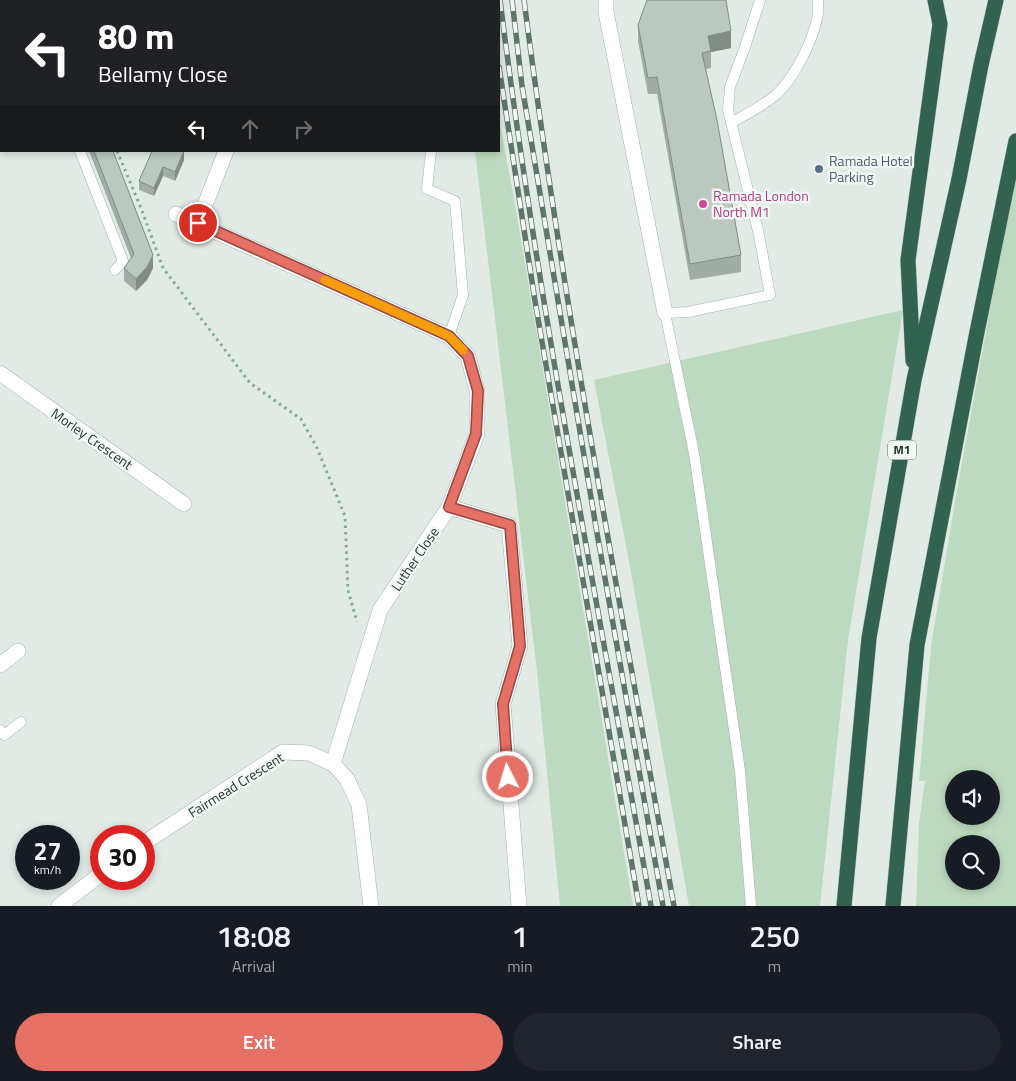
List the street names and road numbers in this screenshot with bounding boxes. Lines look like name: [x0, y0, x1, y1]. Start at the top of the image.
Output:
street label: Morley Crescent: [47, 403, 137, 475]
road number: M1: [888, 440, 916, 460]
street label: Luther Close: [385, 522, 444, 595]
street label: Fairmead Crescent: [184, 747, 288, 822]

